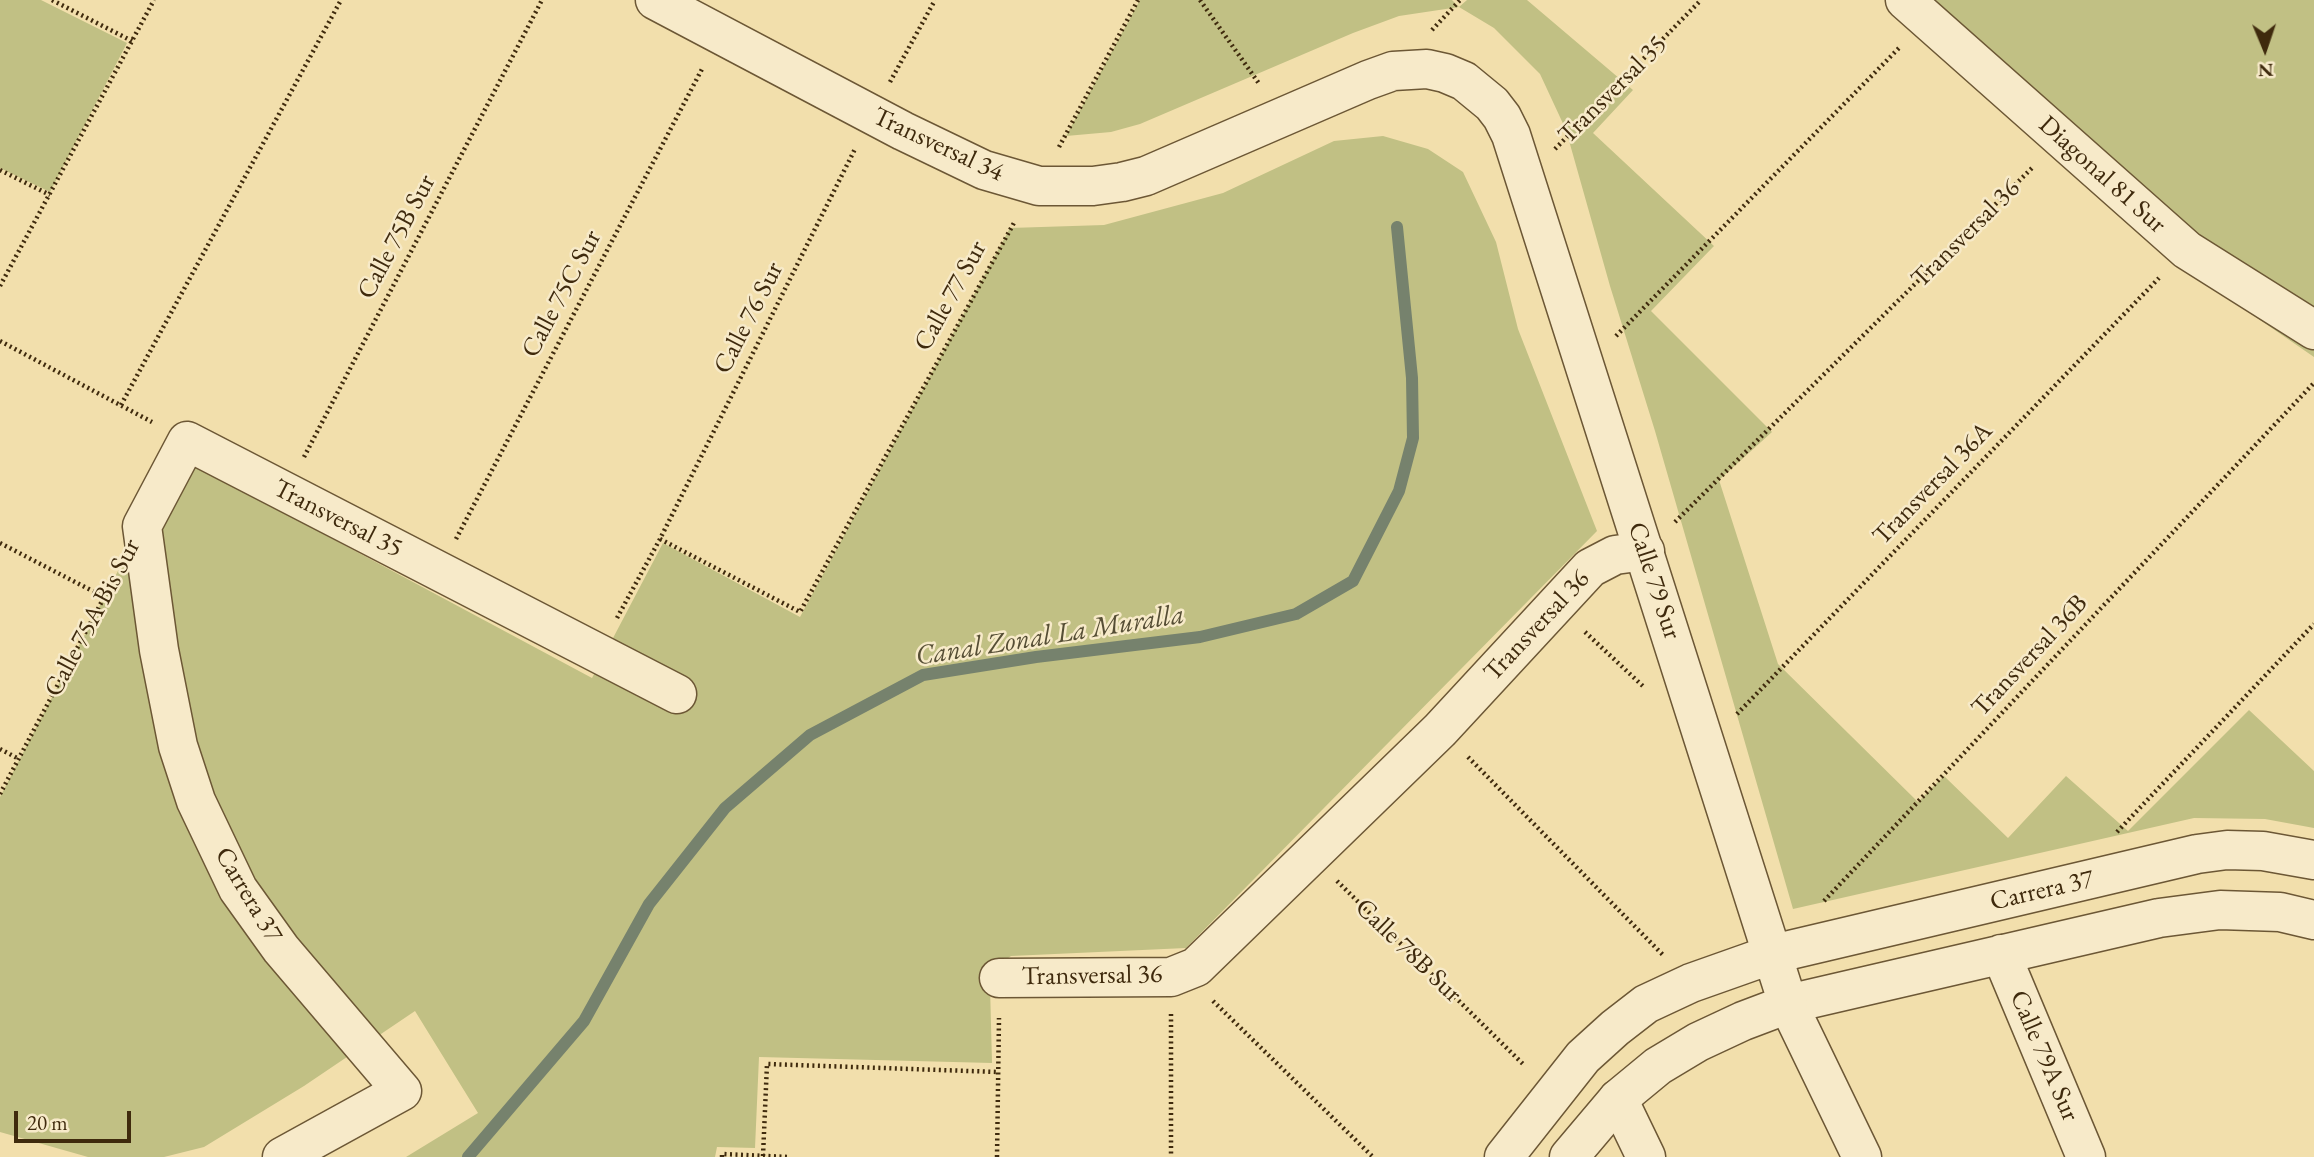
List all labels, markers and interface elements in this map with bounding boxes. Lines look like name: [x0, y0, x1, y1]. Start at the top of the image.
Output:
north arrow: [2230, 14, 2300, 84]
street label: Transversal 35: [1552, 29, 1674, 151]
text: N: [2258, 58, 2274, 83]
street label: Transversal 34: [868, 101, 1008, 189]
street label: Diagonal 81 Sur: [2032, 110, 2172, 240]
street label: Calle 75B Sur: [351, 169, 443, 305]
street label: Transversal 36: [1905, 173, 2027, 295]
street label: Calle 75C Sur: [515, 225, 609, 363]
street label: Calle 77 Sur: [908, 235, 994, 357]
street label: Calle 76 Sur: [708, 257, 790, 379]
street label: Transversal 36A: [1867, 416, 1999, 552]
street label: Transversal 35: [268, 473, 408, 565]
street label: Calle 79 Sur: [1620, 519, 1688, 643]
street label: Calle 75A Bis Sur: [38, 534, 148, 702]
street label: Transversal 36: [1478, 564, 1596, 688]
street label: Transversal 36B: [1965, 588, 2095, 724]
water label: Canal Zonal La Muralla: [913, 598, 1187, 674]
street label: Carrera 37: [207, 842, 289, 948]
street label: Carrera 37: [1987, 864, 2097, 918]
street label: Calle 78B Sur: [1348, 892, 1468, 1010]
street label: Transversal 36: [1021, 959, 1163, 993]
street label: Calle 79A Sur: [2002, 986, 2086, 1126]
scale bar: [18, 1098, 135, 1142]
text: 20 m: [27, 1109, 68, 1136]

